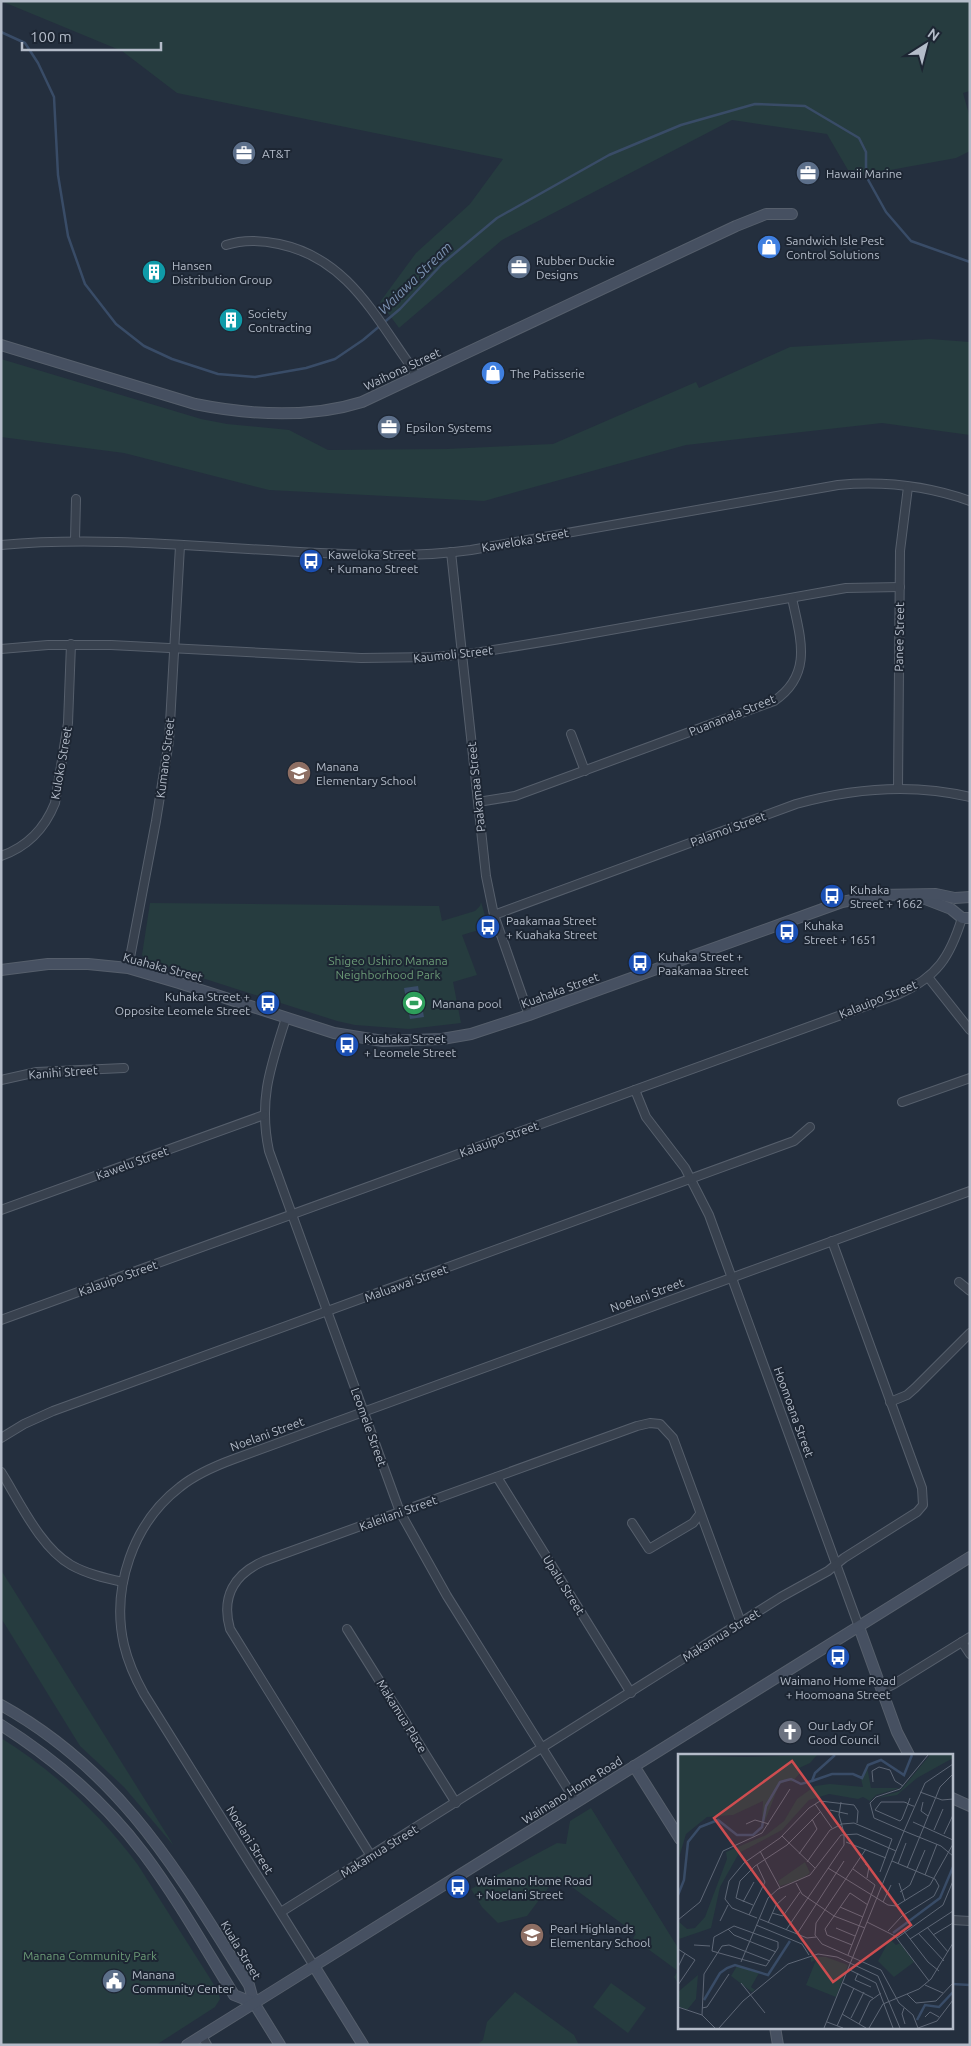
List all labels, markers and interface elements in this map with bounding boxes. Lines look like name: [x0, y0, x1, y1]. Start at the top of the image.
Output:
scale bar: [22, 20, 161, 52]
north arrow: [901, 20, 951, 70]
text: N: [925, 25, 943, 44]
text: 100 m: [30, 28, 72, 45]
office icon: AT&T: [231, 140, 257, 166]
place label: AT&T: [262, 147, 291, 160]
office icon: Hawaii Marine: [795, 160, 821, 186]
place label: Hawaii Marine: [826, 167, 902, 180]
shop icon: Sandwich Isle Pest Control Solutions: [756, 234, 782, 260]
place label: Sandwich Isle Pest Control Solutions: [786, 234, 884, 261]
water label: Waiawa Stream: [375, 239, 455, 317]
office icon: Rubber Duckie Designs: [506, 254, 532, 280]
place label: Rubber Duckie Designs: [536, 254, 615, 281]
building icon: Hansen Distribution Group: [141, 259, 167, 285]
place label: Hansen Distribution Group: [172, 259, 272, 286]
building icon: Society Contracting: [218, 307, 244, 333]
place label: Society Contracting: [248, 307, 312, 334]
street label: Waihona Street: [362, 345, 443, 392]
shop icon: The Patisserie: [480, 360, 506, 386]
place label: The Patisserie: [510, 367, 585, 380]
office icon: Epsilon Systems: [376, 414, 402, 440]
place label: Epsilon Systems: [406, 421, 492, 434]
street label: Kaweloka Street: [481, 526, 570, 554]
bus stop icon: Kaweloka Street + Kumano Street: [298, 548, 324, 574]
place label: Kaweloka Street + Kumano Street: [328, 548, 419, 575]
street label: Panee Street: [892, 602, 906, 672]
street label: Kaumoli Street: [413, 643, 494, 665]
street label: Puananala Street: [687, 692, 777, 738]
street label: Kumano Street: [154, 717, 176, 799]
street label: Kuloko Street: [48, 725, 74, 800]
street label: Paakamaa Street: [465, 741, 487, 833]
school or university icon: Manana Elementary School: [286, 760, 312, 786]
place label: Manana Elementary School: [316, 760, 416, 787]
street label: Palamoi Street: [689, 809, 768, 849]
bus stop icon: Kuhaka Street + 1662: [819, 883, 845, 909]
place label: Kuhaka Street + 1662: [850, 883, 923, 910]
bus stop icon: Paakamaa Street + Kuahaka Street: [475, 914, 501, 940]
place label: Paakamaa Street + Kuahaka Street: [506, 914, 598, 941]
bus stop icon: Kuhaka Street + 1651: [774, 919, 800, 945]
place label: Kuhaka Street + 1651: [804, 919, 877, 946]
street label: Kuahaka Street: [122, 950, 204, 984]
bus stop icon: Kuhaka Street + Paakamaa Street: [627, 950, 653, 976]
place label: Kuhaka Street + Paakamaa Street: [658, 950, 749, 977]
park label: Shigeo Ushiro Manana Neighborhood Park: [328, 954, 448, 981]
street label: Kuahaka Street: [519, 970, 601, 1010]
street label: Kalauipo Street: [837, 977, 919, 1021]
place label: Kuhaka Street + Opposite Leomele Street: [115, 990, 250, 1017]
bus stop icon: Kuhaka Street + Opposite Leomele Street: [255, 990, 281, 1016]
sports icon: Manana pool: [401, 990, 427, 1016]
place label: Manana pool: [432, 997, 502, 1010]
bus stop icon: Kuahaka Street + Leomele Street: [334, 1032, 360, 1058]
place label: Kuahaka Street + Leomele Street: [364, 1032, 457, 1059]
street label: Kanihi Street: [28, 1063, 98, 1081]
street label: Kalauipo Street: [458, 1119, 540, 1159]
street label: Kawelu Street: [94, 1144, 170, 1182]
street label: Kalauipo Street: [77, 1258, 159, 1298]
street label: Maluawai Street: [363, 1262, 450, 1304]
street label: Noelani Street: [608, 1276, 686, 1314]
street label: Hoomoana Street: [772, 1365, 816, 1459]
street label: Leomele Street: [349, 1386, 389, 1468]
street label: Noelani Street: [228, 1415, 306, 1453]
street label: Kaleilani Street: [357, 1493, 439, 1533]
street label: Upalu Street: [541, 1553, 588, 1617]
street label: Makamua Street: [680, 1606, 762, 1664]
bus stop icon: Waimano Home Road + Hoomoana Street: [825, 1644, 851, 1670]
place label: Waimano Home Road + Hoomoana Street: [780, 1674, 896, 1701]
street label: Makamua Place: [374, 1677, 430, 1755]
church icon: Our Lady Of Good Council: [777, 1719, 803, 1745]
place label: Our Lady Of Good Council: [808, 1719, 879, 1746]
street label: Waimano Home Road: [519, 1754, 625, 1826]
inset map: [678, 1754, 954, 2028]
street label: Noelani Street: [224, 1804, 276, 1877]
street label: Makamua Street: [338, 1822, 420, 1880]
bus stop icon: Waimano Home Road + Noelani Street: [445, 1874, 471, 1900]
place label: Waimano Home Road + Noelani Street: [476, 1874, 592, 1901]
street label: Kuala Street: [218, 1918, 264, 1982]
school or university icon: Pearl Highlands Elementary School: [519, 1922, 545, 1948]
place label: Pearl Highlands Elementary School: [550, 1922, 650, 1949]
park label: Manana Community Park: [23, 1949, 157, 1962]
public building icon: Manana Community Center: [101, 1968, 127, 1994]
place label: Manana Community Center: [132, 1968, 234, 1995]

